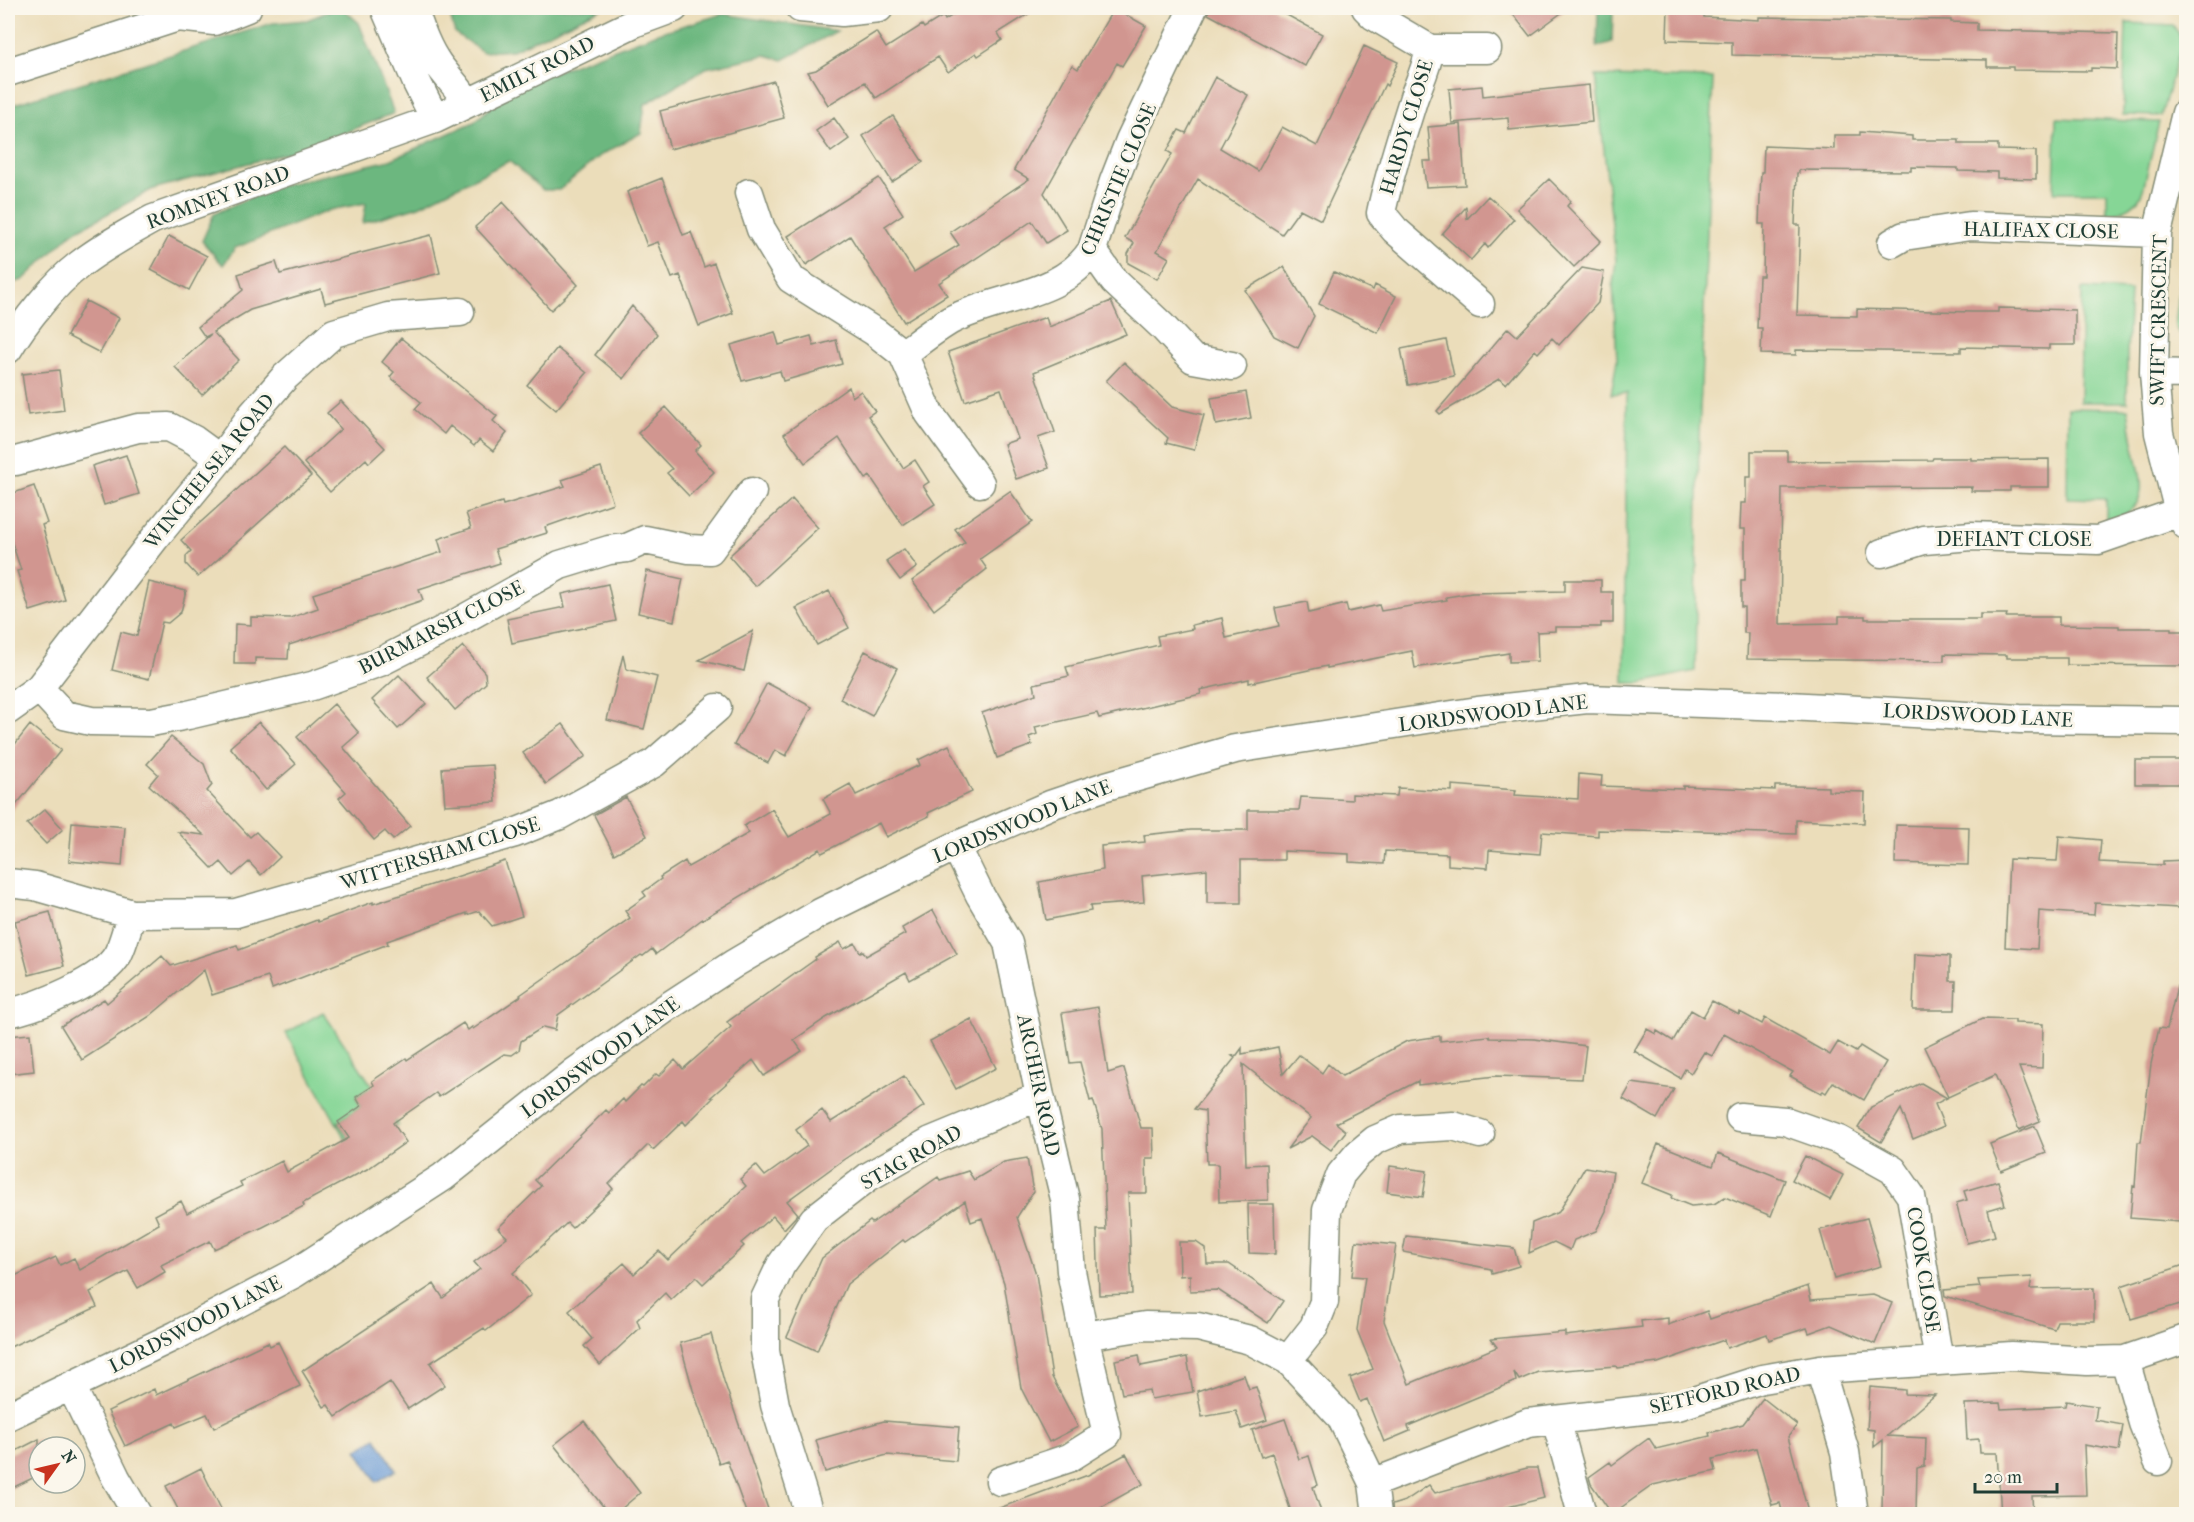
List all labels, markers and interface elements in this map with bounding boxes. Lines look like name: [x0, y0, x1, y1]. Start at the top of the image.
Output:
street label: EMILY ROAD: [476, 32, 598, 107]
street label: HARDY CLOSE: [1375, 57, 1438, 197]
street label: CHRISTIE CLOSE: [1076, 99, 1161, 259]
street label: ROMNEY ROAD: [143, 161, 293, 234]
street label: HALIFAX CLOSE: [1963, 218, 2119, 243]
street label: SWIFT CRESCENT: [2146, 234, 2172, 406]
street label: WINCHELSEA ROAD: [139, 389, 279, 554]
street label: DEFIANT CLOSE: [1936, 528, 2092, 551]
street label: BURMARSH CLOSE: [354, 576, 528, 679]
street label: LORDSWOOD LANE: [1397, 690, 1589, 737]
street label: LORDSWOOD LANE: [1882, 699, 2074, 732]
street label: LORDSWOOD LANE: [930, 775, 1115, 868]
street label: WITTERSHAM CLOSE: [337, 812, 543, 895]
street label: LORDSWOOD LANE: [516, 992, 684, 1123]
street label: ARCHER ROAD: [1012, 1011, 1065, 1158]
street label: STAG ROAD: [857, 1120, 966, 1195]
street label: COOK CLOSE: [1902, 1205, 1945, 1335]
street label: LORDSWOOD LANE: [105, 1271, 285, 1378]
street label: SETFORD ROAD: [1647, 1362, 1803, 1419]
north arrow: [27, 1435, 87, 1495]
text: N: [58, 1447, 81, 1468]
scale bar: [1975, 1456, 2058, 1494]
text: 20 m: [1984, 1467, 2022, 1488]

